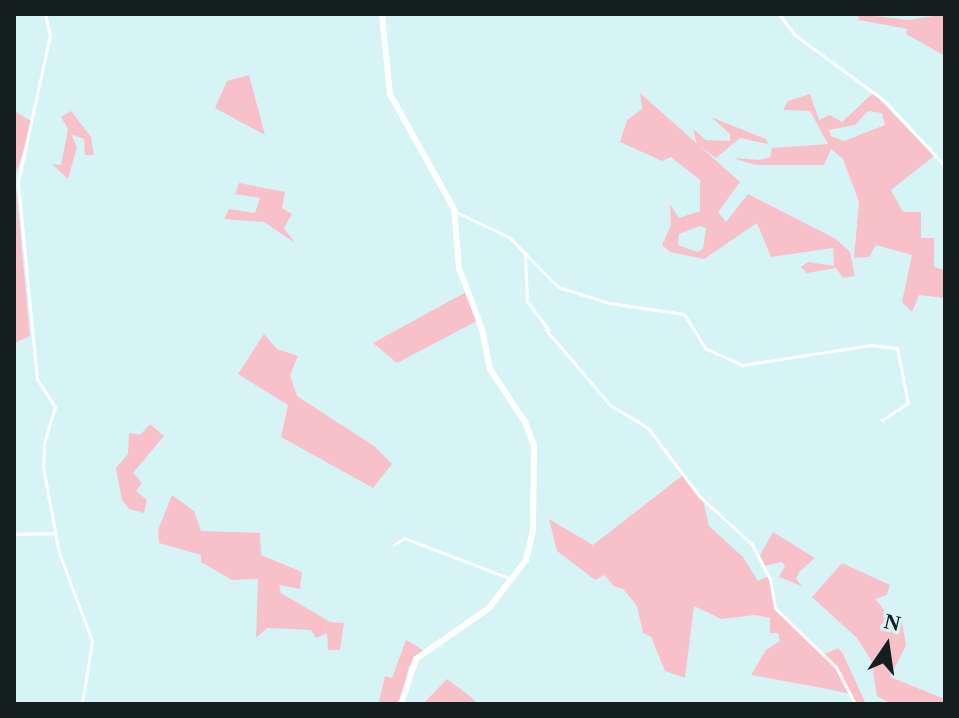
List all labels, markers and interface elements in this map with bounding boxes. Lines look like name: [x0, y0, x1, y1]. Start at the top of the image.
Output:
north arrow: [847, 606, 927, 686]
text: N: [882, 608, 903, 636]

